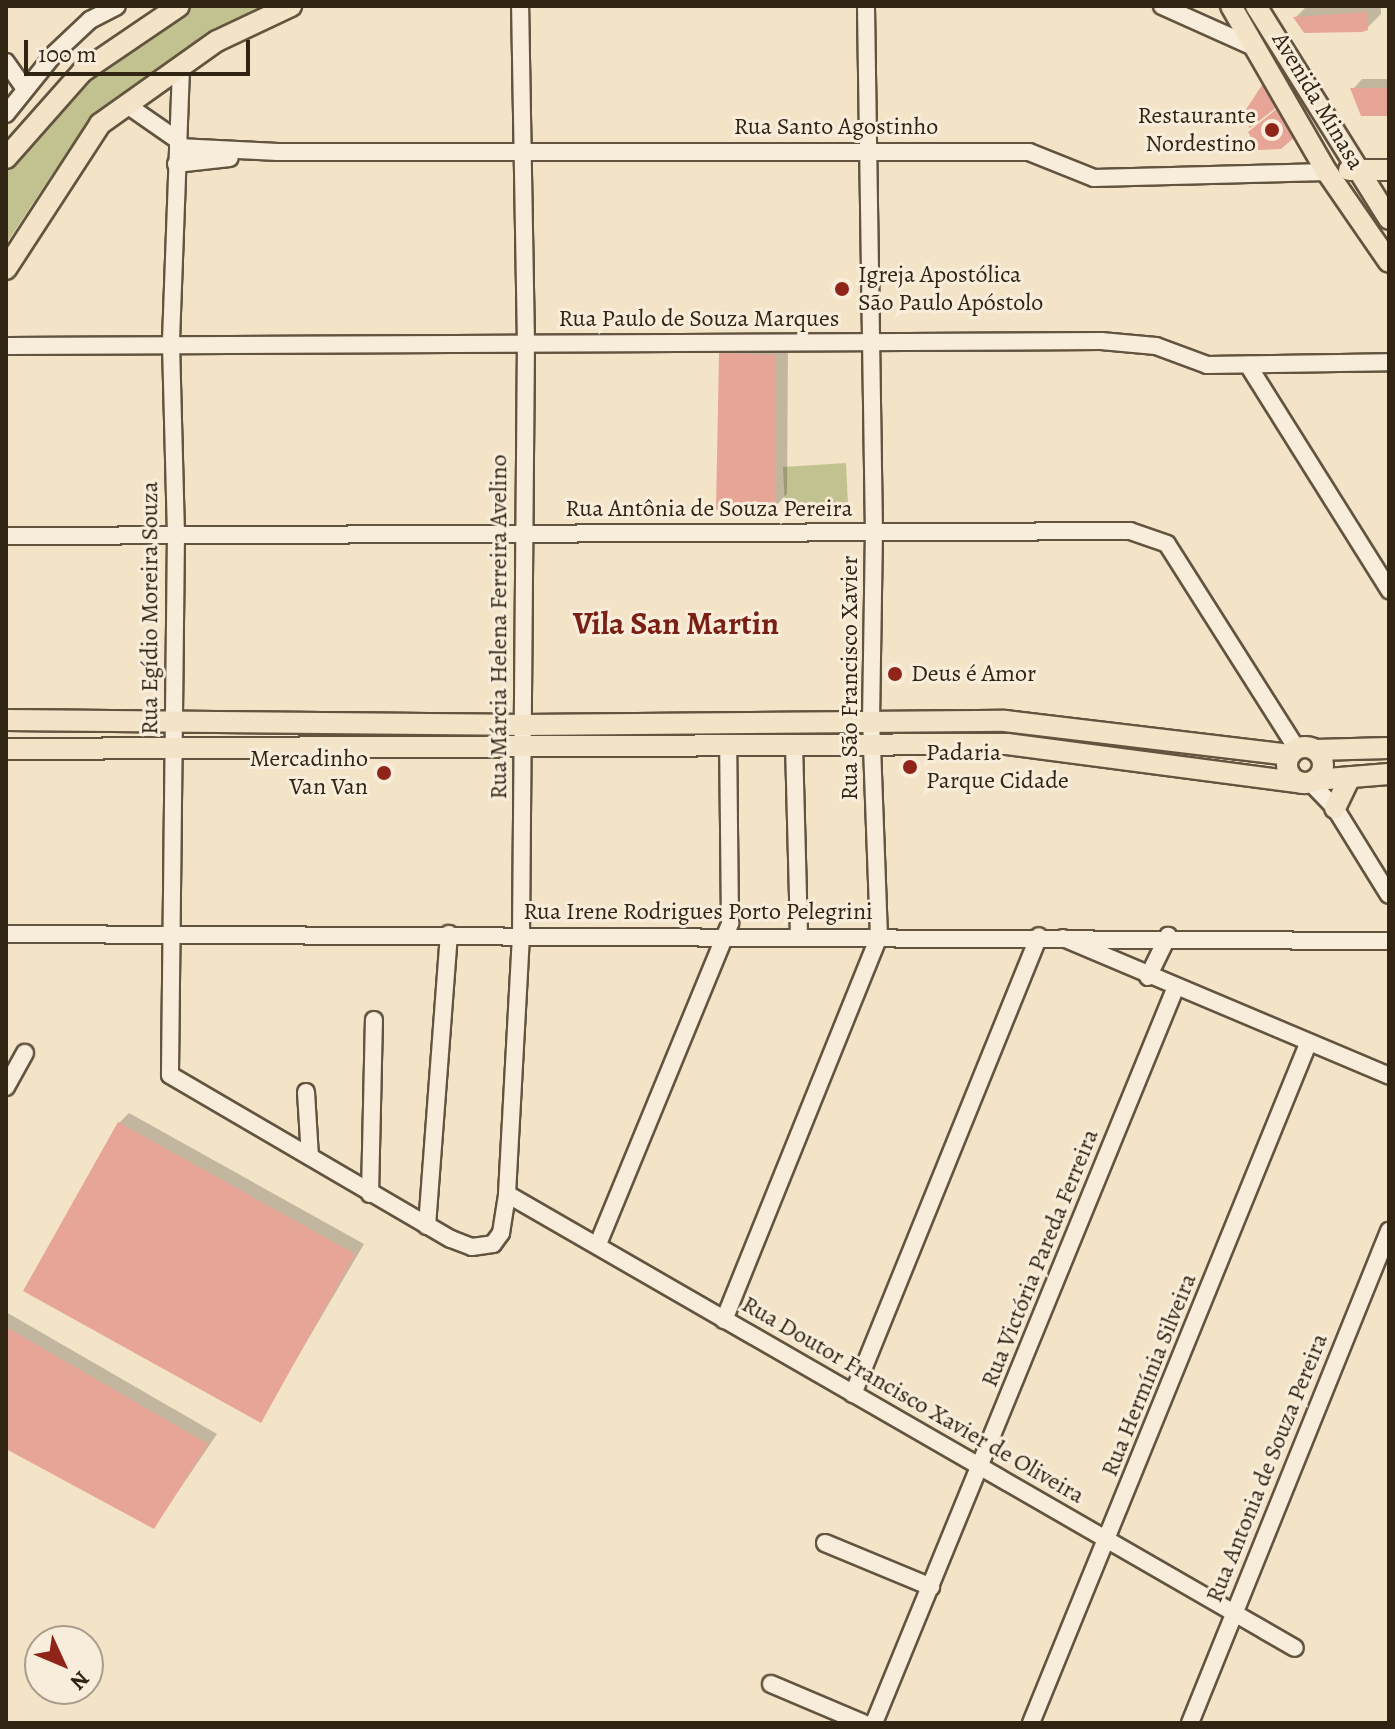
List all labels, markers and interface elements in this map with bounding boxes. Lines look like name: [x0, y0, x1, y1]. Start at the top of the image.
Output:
scale bar: [28, 24, 254, 74]
street label: Avenida Minasa: [1266, 27, 1370, 175]
text: 100 m: [38, 38, 97, 70]
place label: Restaurante Nordestino: [1138, 102, 1256, 158]
street label: Rua Santo Agostinho: [734, 113, 938, 141]
marker: Restaurante Nordestino: [1263, 121, 1281, 139]
place label: Igreja Apostólica São Paulo Apóstolo: [858, 261, 1043, 317]
marker: Igreja Apostólica São Paulo Apóstolo: [833, 280, 851, 298]
street label: Rua Paulo de Souza Marques: [559, 305, 839, 333]
street label: Rua Márcia Helena Ferreira Avelino: [485, 455, 513, 799]
street label: Rua Egídio Moreira Souza: [136, 481, 164, 735]
street label: Rua Antônia de Souza Pereira: [565, 495, 853, 523]
street label: Rua São Francisco Xavier: [836, 556, 864, 800]
district label: Vila San Martin: [573, 604, 779, 642]
place label: Deus é Amor: [911, 660, 1036, 688]
marker: Deus é Amor: [886, 665, 904, 683]
place label: Padaria Parque Cidade: [926, 739, 1069, 795]
place label: Mercadinho Van Van: [250, 745, 368, 801]
marker: Padaria Parque Cidade: [901, 758, 919, 776]
marker: Mercadinho Van Van: [375, 764, 393, 782]
street label: Rua Irene Rodrigues Porto Pelegrini: [523, 898, 873, 926]
street label: Rua Victória Pareda Ferreira: [975, 1125, 1105, 1391]
street label: Rua Hermínia Silveira: [1095, 1269, 1203, 1481]
street label: Rua Doutor Francisco Xavier de Oliveira: [737, 1290, 1089, 1510]
street label: Rua Antonia de Souza Pereira: [1200, 1329, 1334, 1607]
north arrow: [24, 1625, 104, 1705]
text: N: [63, 1664, 96, 1696]

